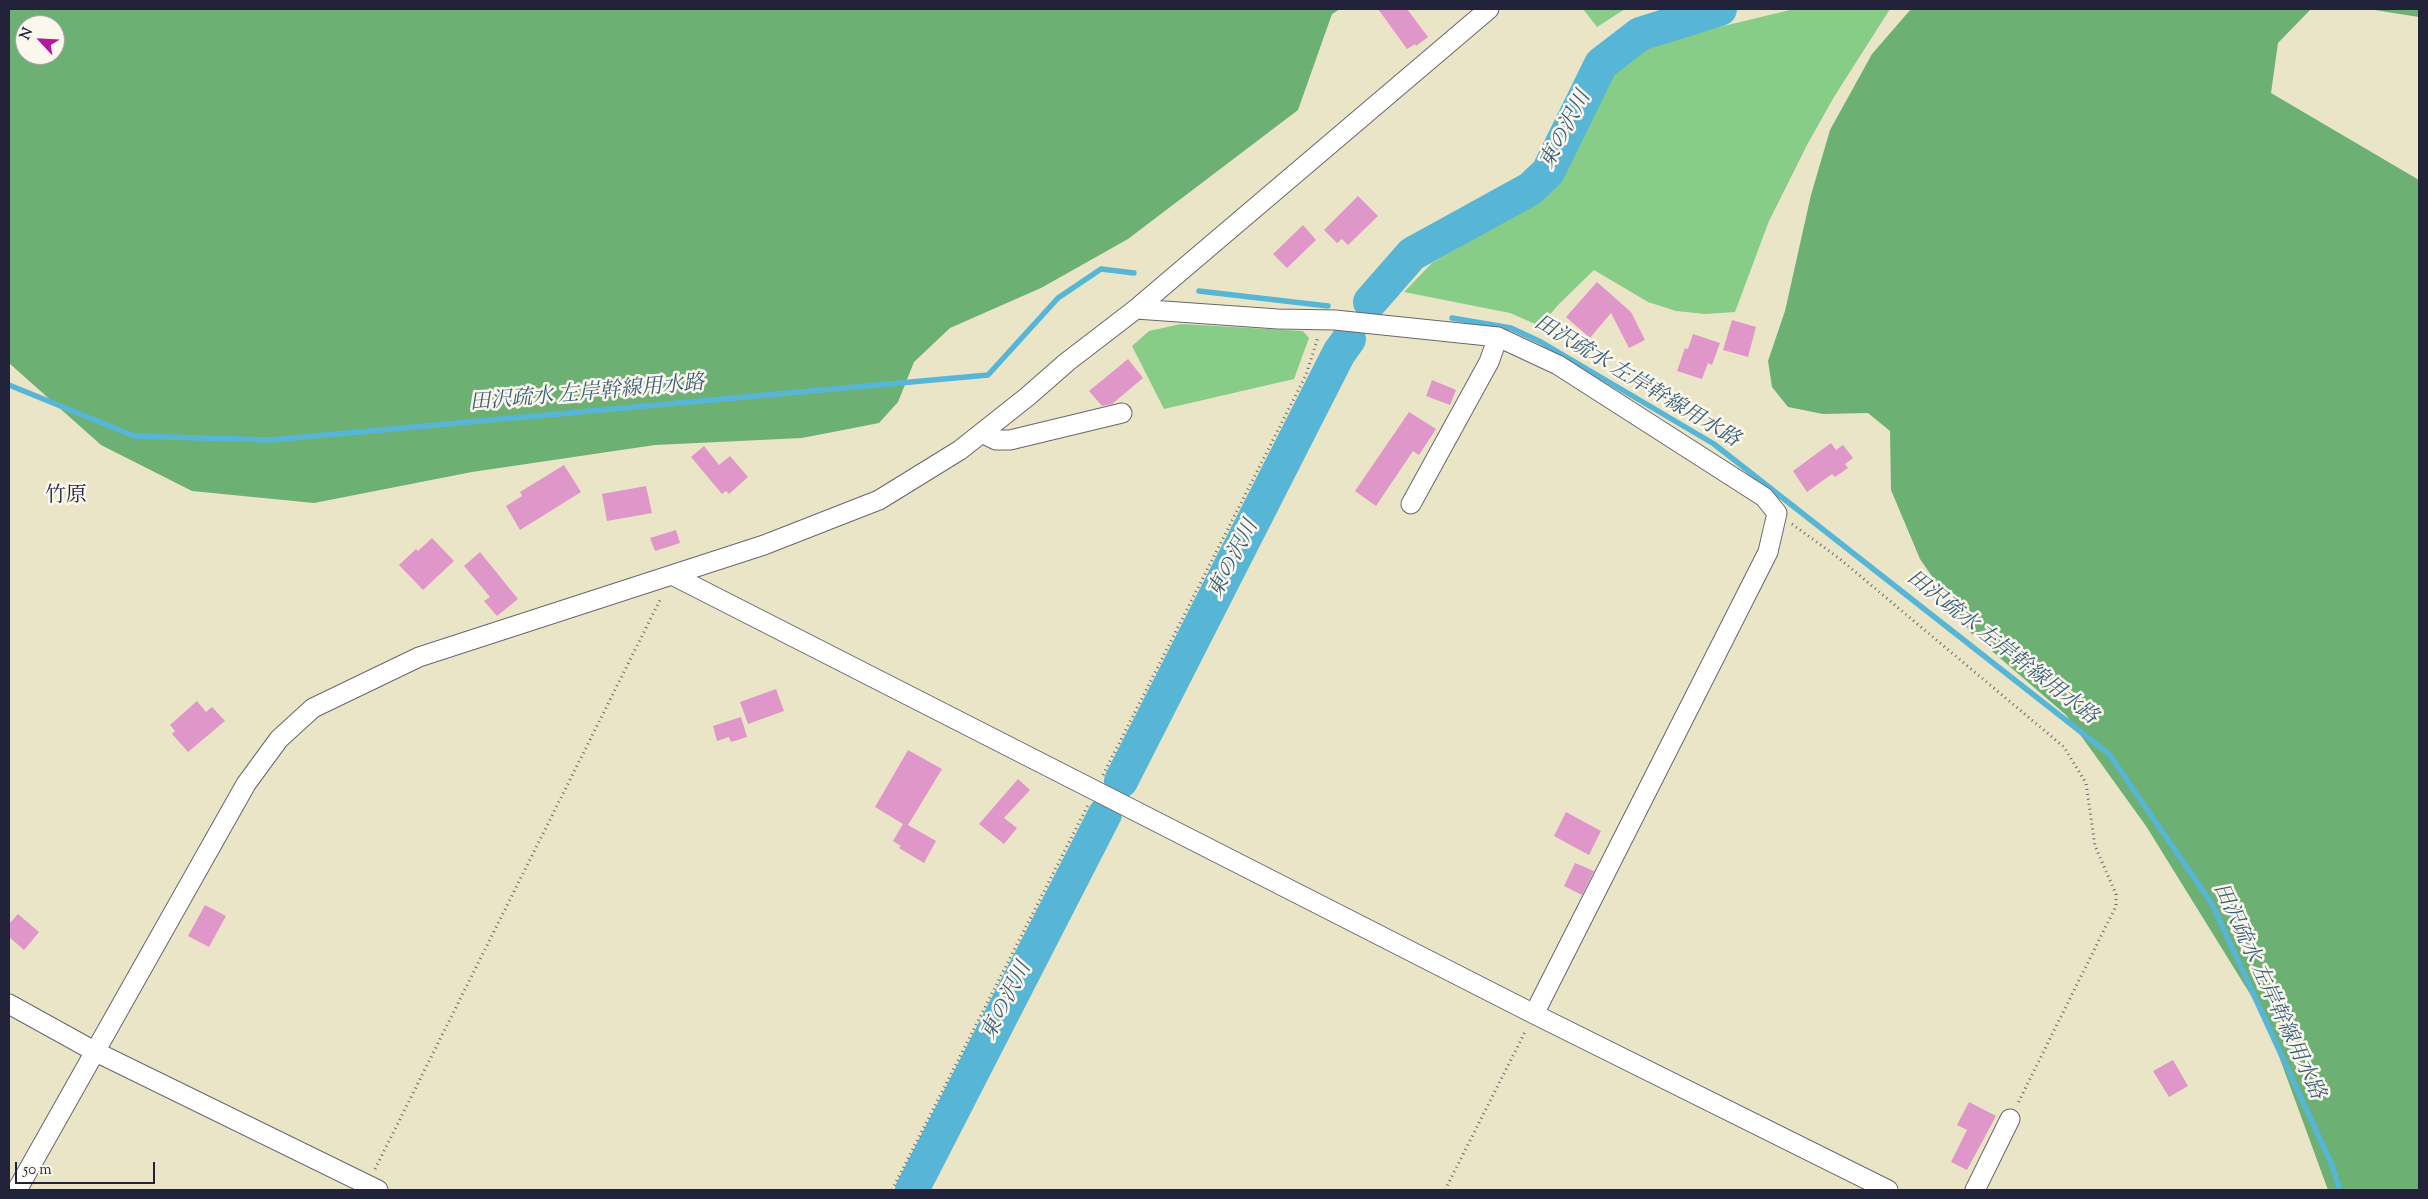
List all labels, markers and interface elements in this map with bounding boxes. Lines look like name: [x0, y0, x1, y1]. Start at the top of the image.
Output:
north arrow: [15, 15, 65, 65]
text: N: [16, 25, 39, 43]
water label: 東の沢川: [1536, 88, 1598, 174]
water label: 田沢疏水 左岸幹線用水路: [1529, 312, 1743, 454]
water label: 田沢疏水 左岸幹線用水路: [469, 372, 705, 418]
district label: 竹原: [45, 484, 87, 510]
water label: 東の沢川: [1205, 517, 1265, 603]
water label: 田沢疏水 左岸幹線用水路: [1900, 567, 2102, 731]
water label: 田沢疏水 左岸幹線用水路: [2206, 880, 2328, 1104]
water label: 東の沢川: [978, 959, 1038, 1045]
scale bar: [18, 1152, 158, 1184]
text: 50 m: [23, 1160, 52, 1181]

